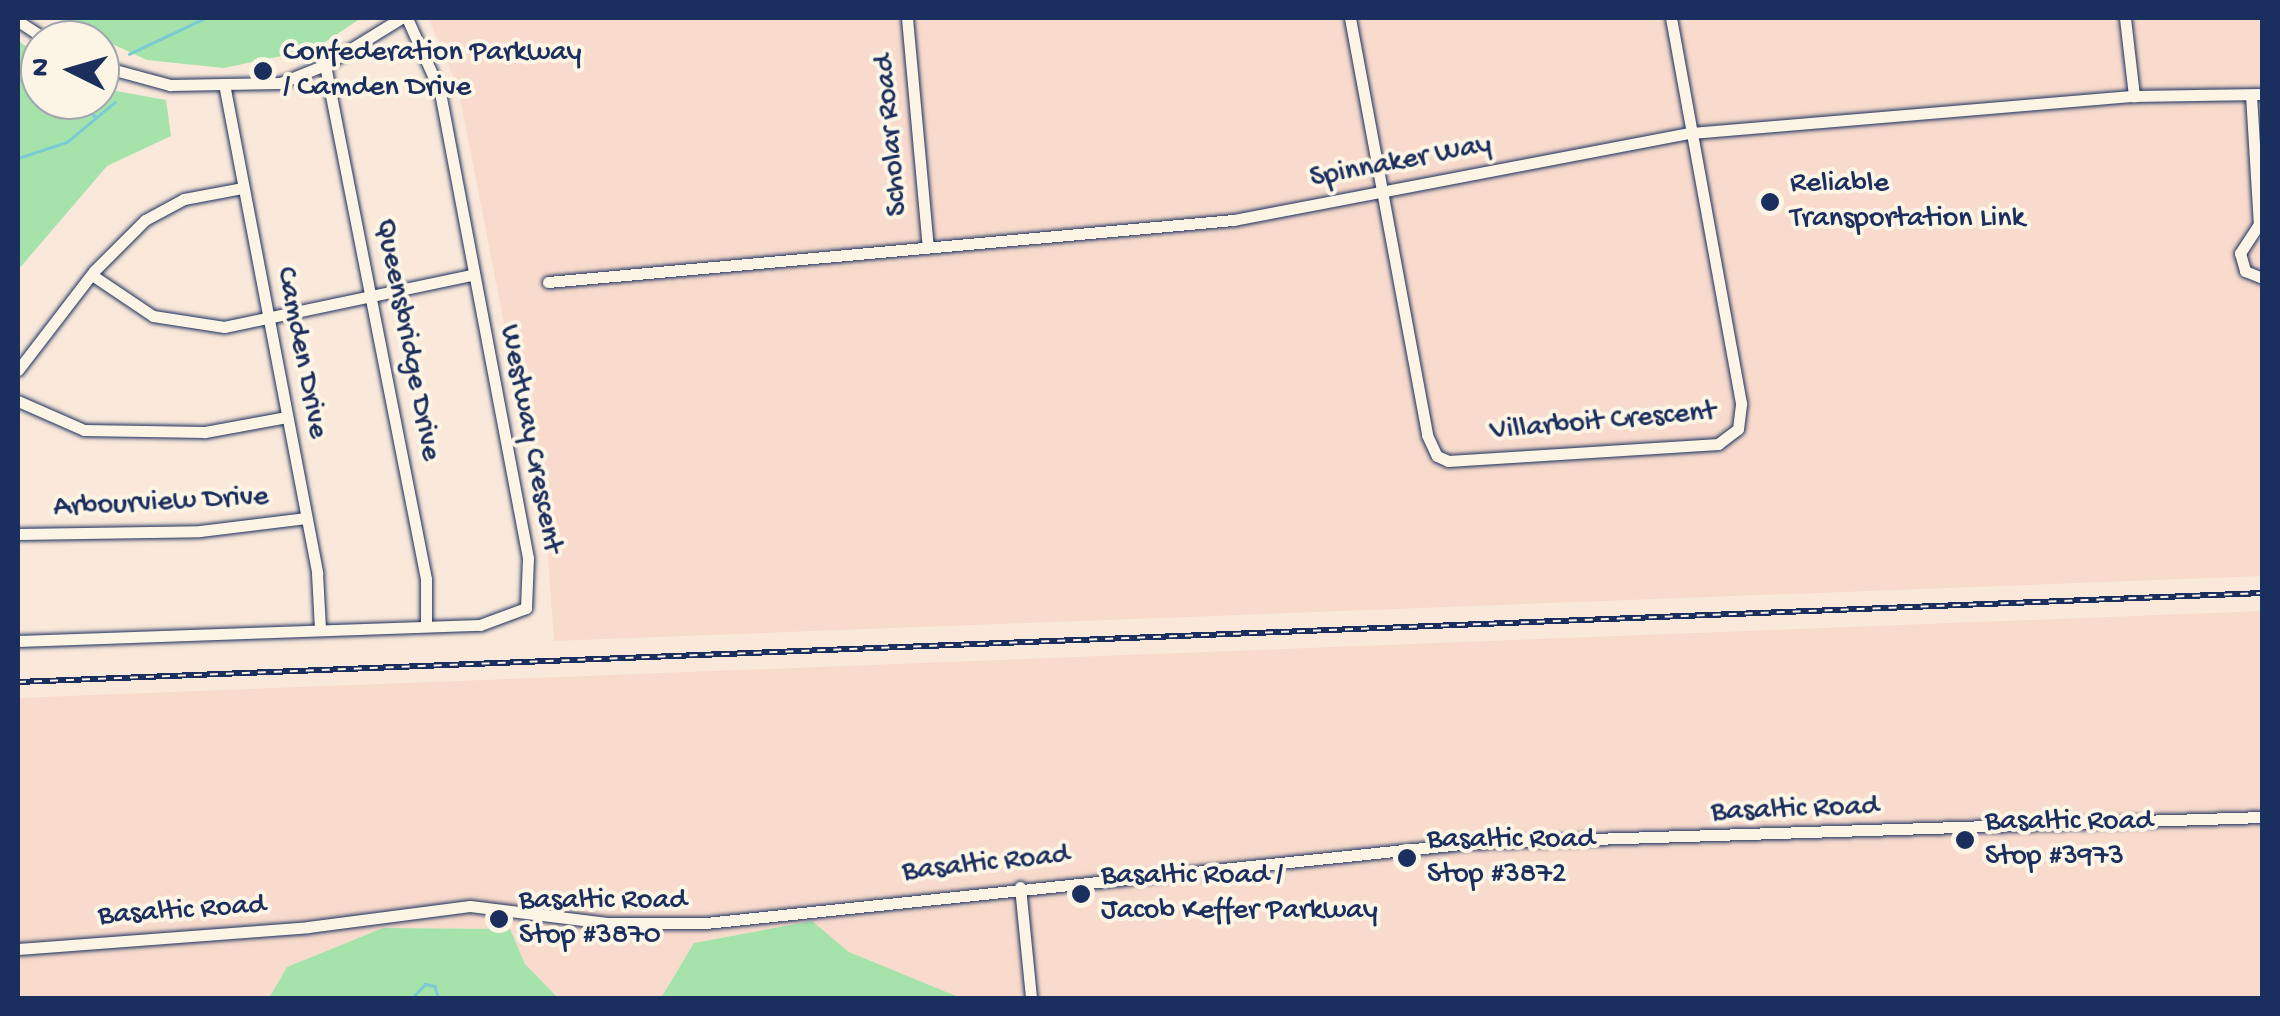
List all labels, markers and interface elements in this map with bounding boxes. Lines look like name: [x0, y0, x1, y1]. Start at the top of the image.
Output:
north arrow: [20, 20, 120, 120]
place label: Confederation Parkway / Camden Drive: [283, 36, 582, 106]
street label: Scholar Road: [868, 53, 918, 217]
text: N: [24, 57, 59, 78]
marker: Confederation Parkway / Camden Drive: [252, 60, 274, 82]
street label: Spinnaker Way: [1307, 128, 1495, 198]
place label: Reliable Transportation Link: [1790, 167, 2025, 238]
marker: Reliable Transportation Link: [1759, 191, 1781, 213]
street label: Queensbridge Drive: [365, 216, 447, 464]
street label: Camden Drive: [266, 264, 334, 442]
street label: Westway Crescent: [489, 322, 569, 556]
street label: Villarboit Crescent: [1489, 395, 1717, 451]
street label: Arbourview Drive: [53, 480, 269, 528]
street label: Basaltic Road: [1710, 790, 1880, 832]
place label: Basaltic Road Stop #3973: [1985, 805, 2153, 876]
place label: Basaltic Road Stop #3872: [1427, 823, 1595, 894]
marker: Basaltic Road Stop #3973: [1954, 829, 1976, 851]
street label: Basaltic Road: [901, 838, 1071, 892]
marker: Basaltic Road Stop #3872: [1396, 847, 1418, 869]
place label: Basaltic Road / Jacob Keffer Parkway: [1101, 859, 1378, 930]
marker: Basaltic Road / Jacob Keffer Parkway: [1070, 883, 1092, 905]
place label: Basaltic Road Stop #3870: [519, 884, 687, 954]
street label: Basaltic Road: [97, 888, 267, 936]
marker: Basaltic Road Stop #3870: [488, 908, 510, 930]

